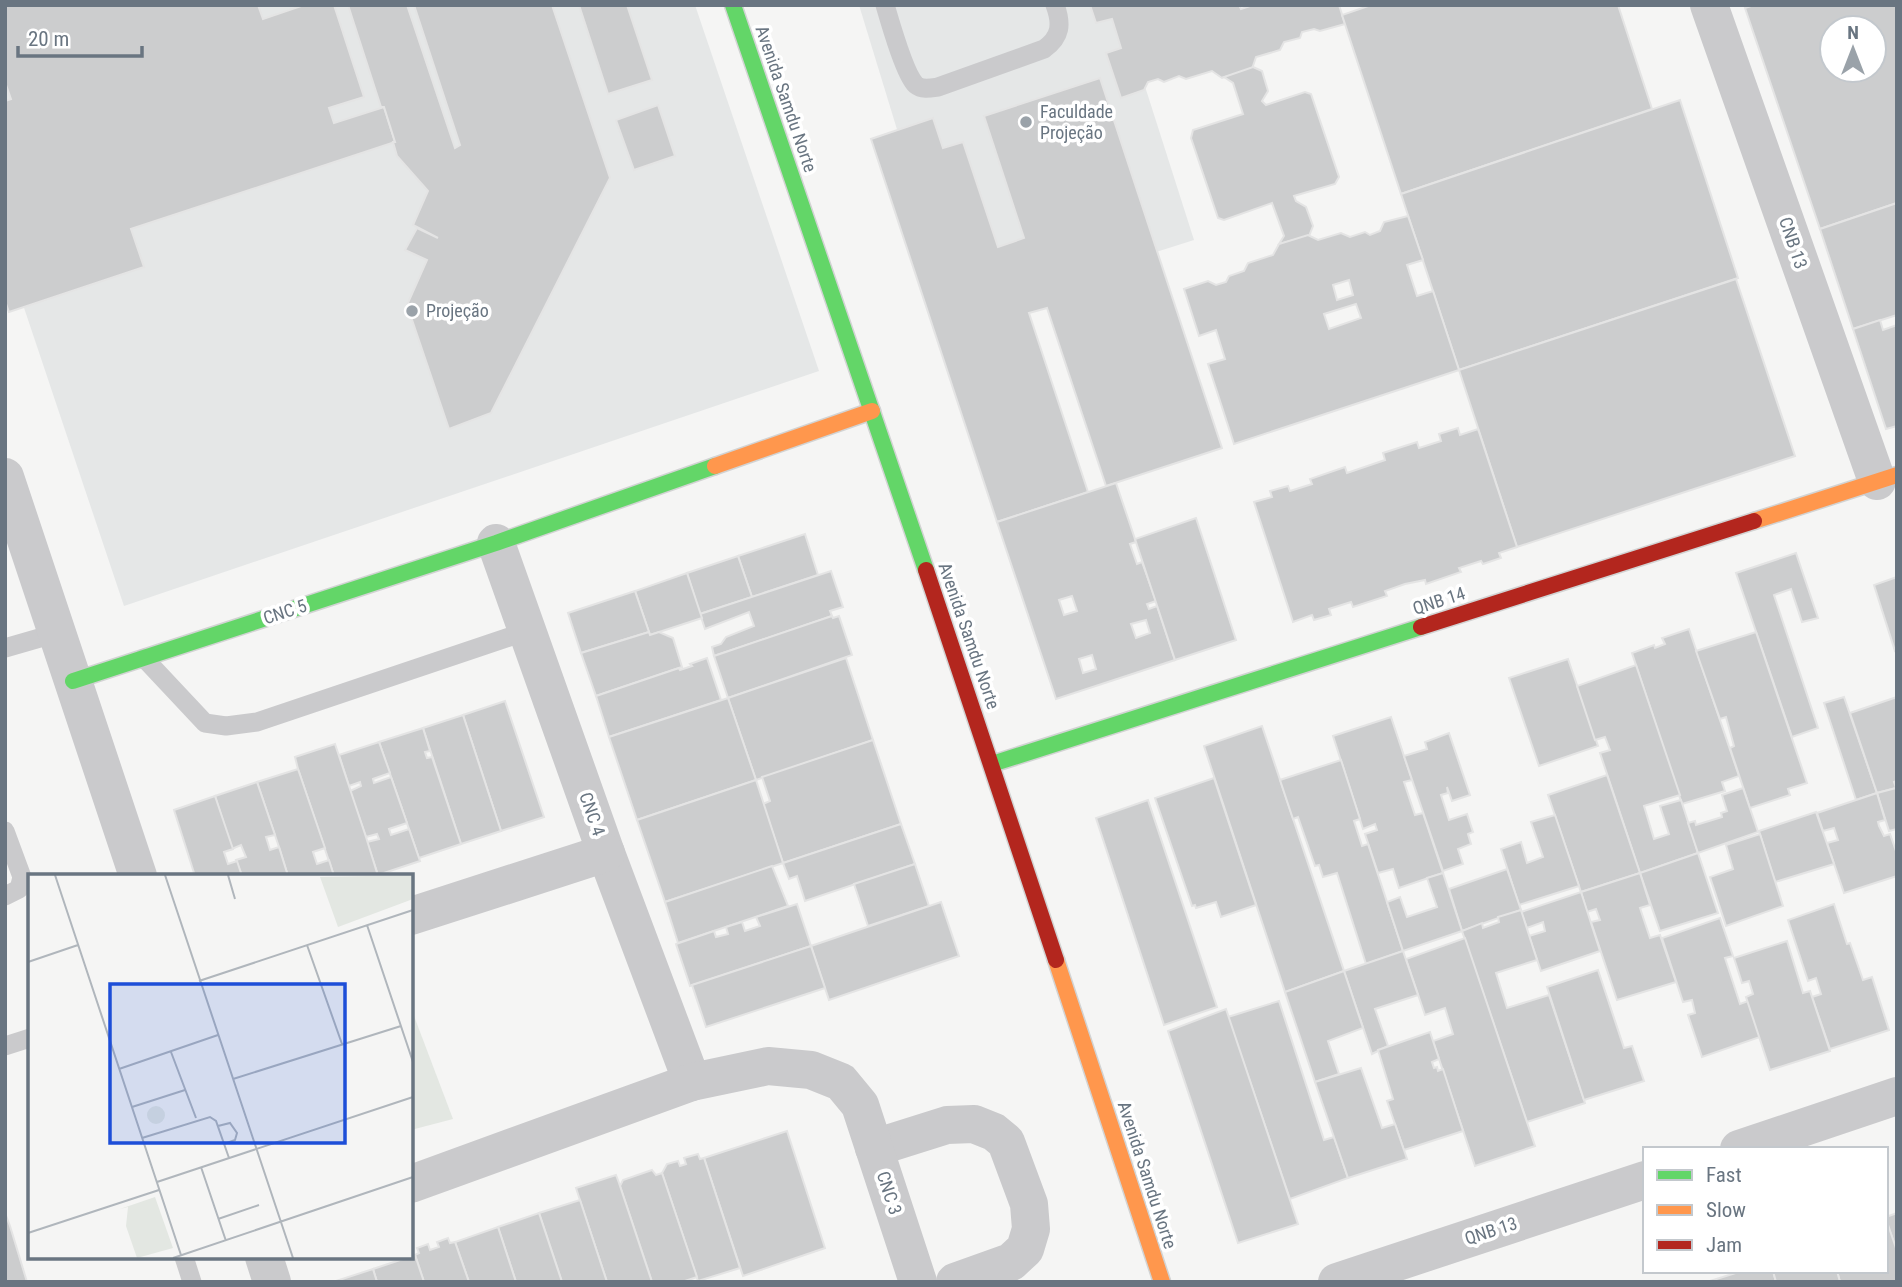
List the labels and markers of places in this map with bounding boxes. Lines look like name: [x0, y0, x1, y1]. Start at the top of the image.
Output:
place label: Faculdade Projeção: [1040, 101, 1113, 143]
marker: Faculdade Projeção: [1018, 114, 1034, 130]
place label: Projeção: [426, 300, 489, 321]
marker: Projeção: [404, 303, 420, 319]

